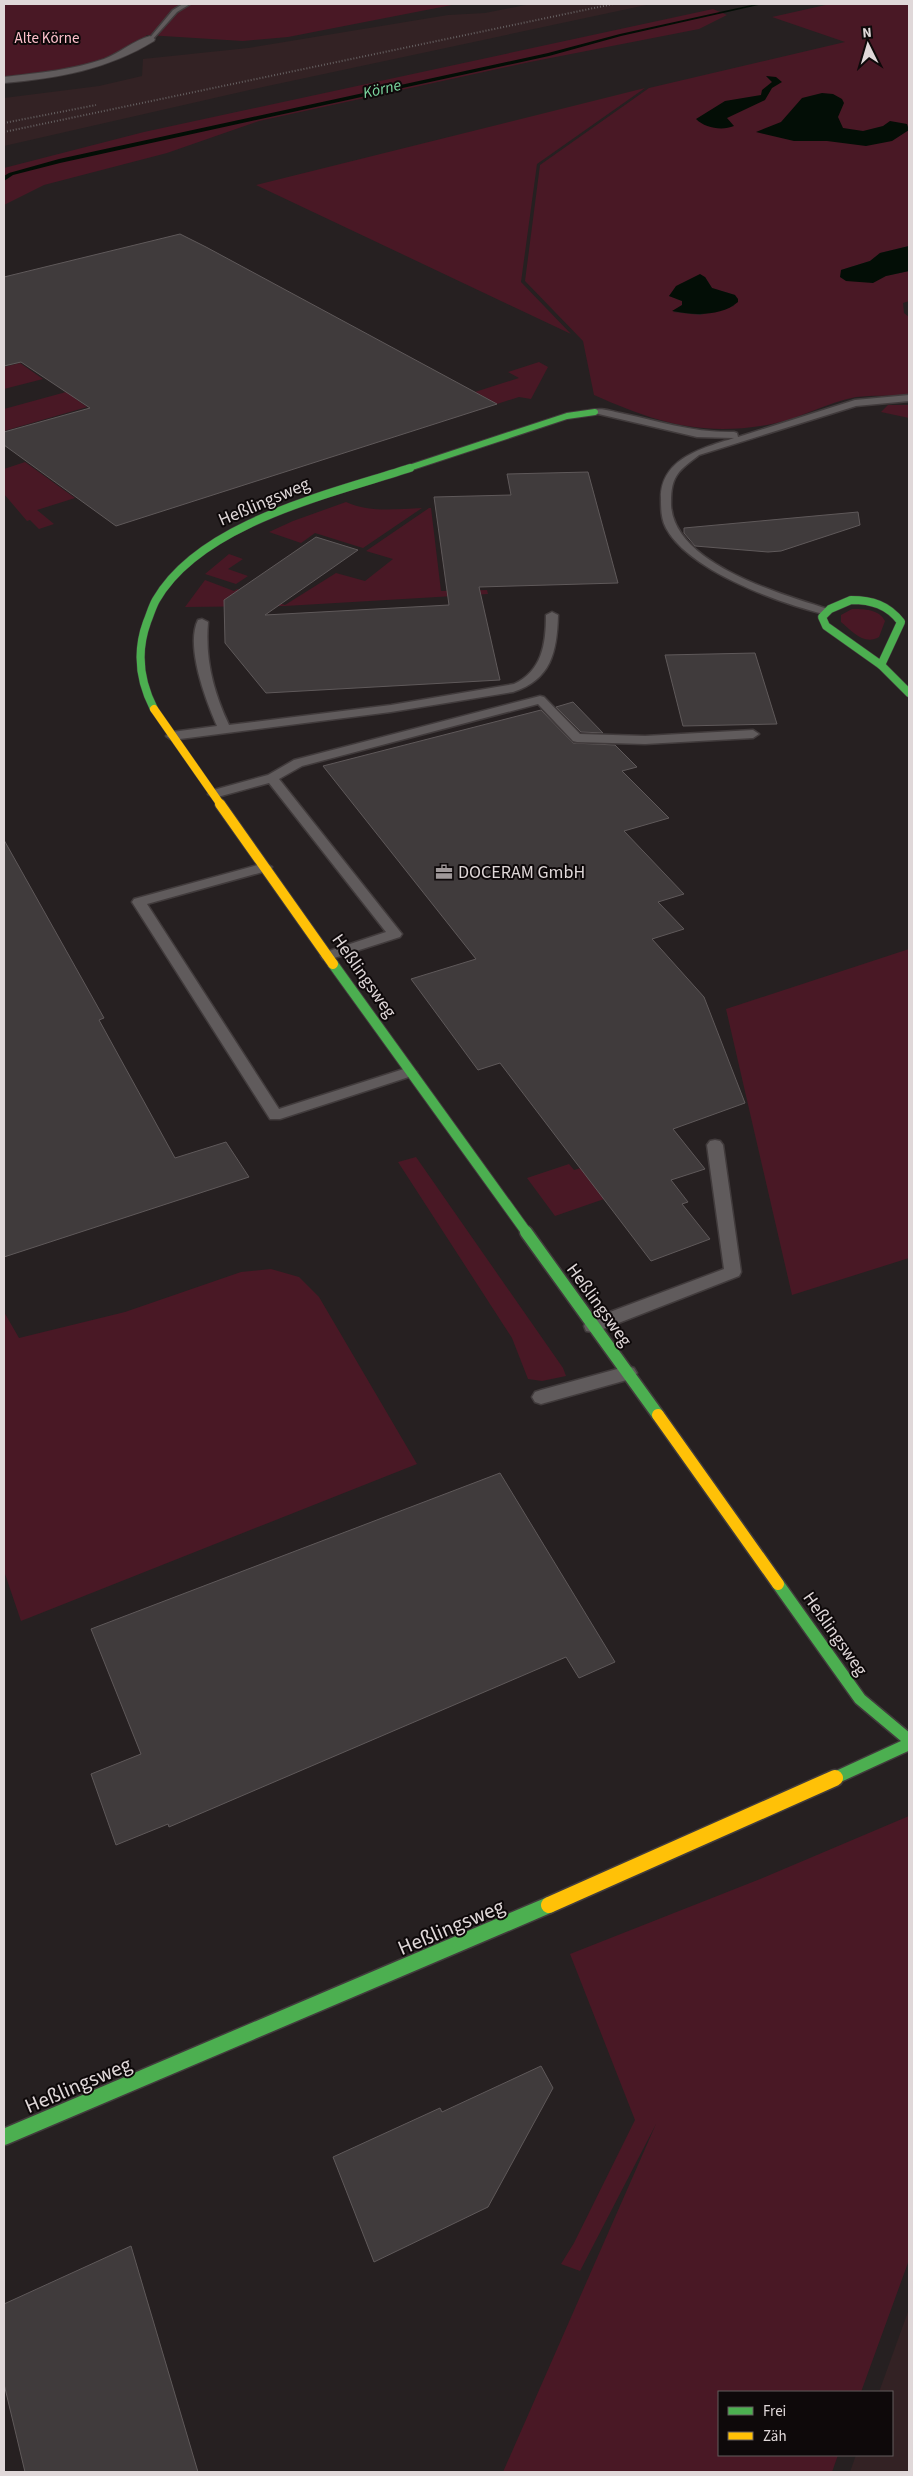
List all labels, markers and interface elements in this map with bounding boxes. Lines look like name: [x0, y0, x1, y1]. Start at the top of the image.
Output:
north arrow: [843, 20, 893, 70]
text: N: [861, 23, 872, 43]
park label: Alte Körne: [15, 28, 79, 49]
water label: Körne: [361, 74, 404, 104]
street label: Heßlingsweg: [214, 472, 314, 532]
place label: DOCERAM GmbH: [458, 860, 585, 885]
office icon: DOCERAM GmbH: [434, 862, 454, 882]
street label: Heßlingsweg: [326, 929, 402, 1023]
street label: Heßlingsweg: [560, 1258, 638, 1352]
street label: Heßlingsweg: [797, 1587, 873, 1681]
street label: Heßlingsweg: [393, 1891, 509, 1963]
street label: Heßlingsweg: [20, 2049, 136, 2121]
legend: [718, 2391, 893, 2456]
text: Frei: [763, 2401, 786, 2422]
text: Zäh: [763, 2426, 787, 2447]

